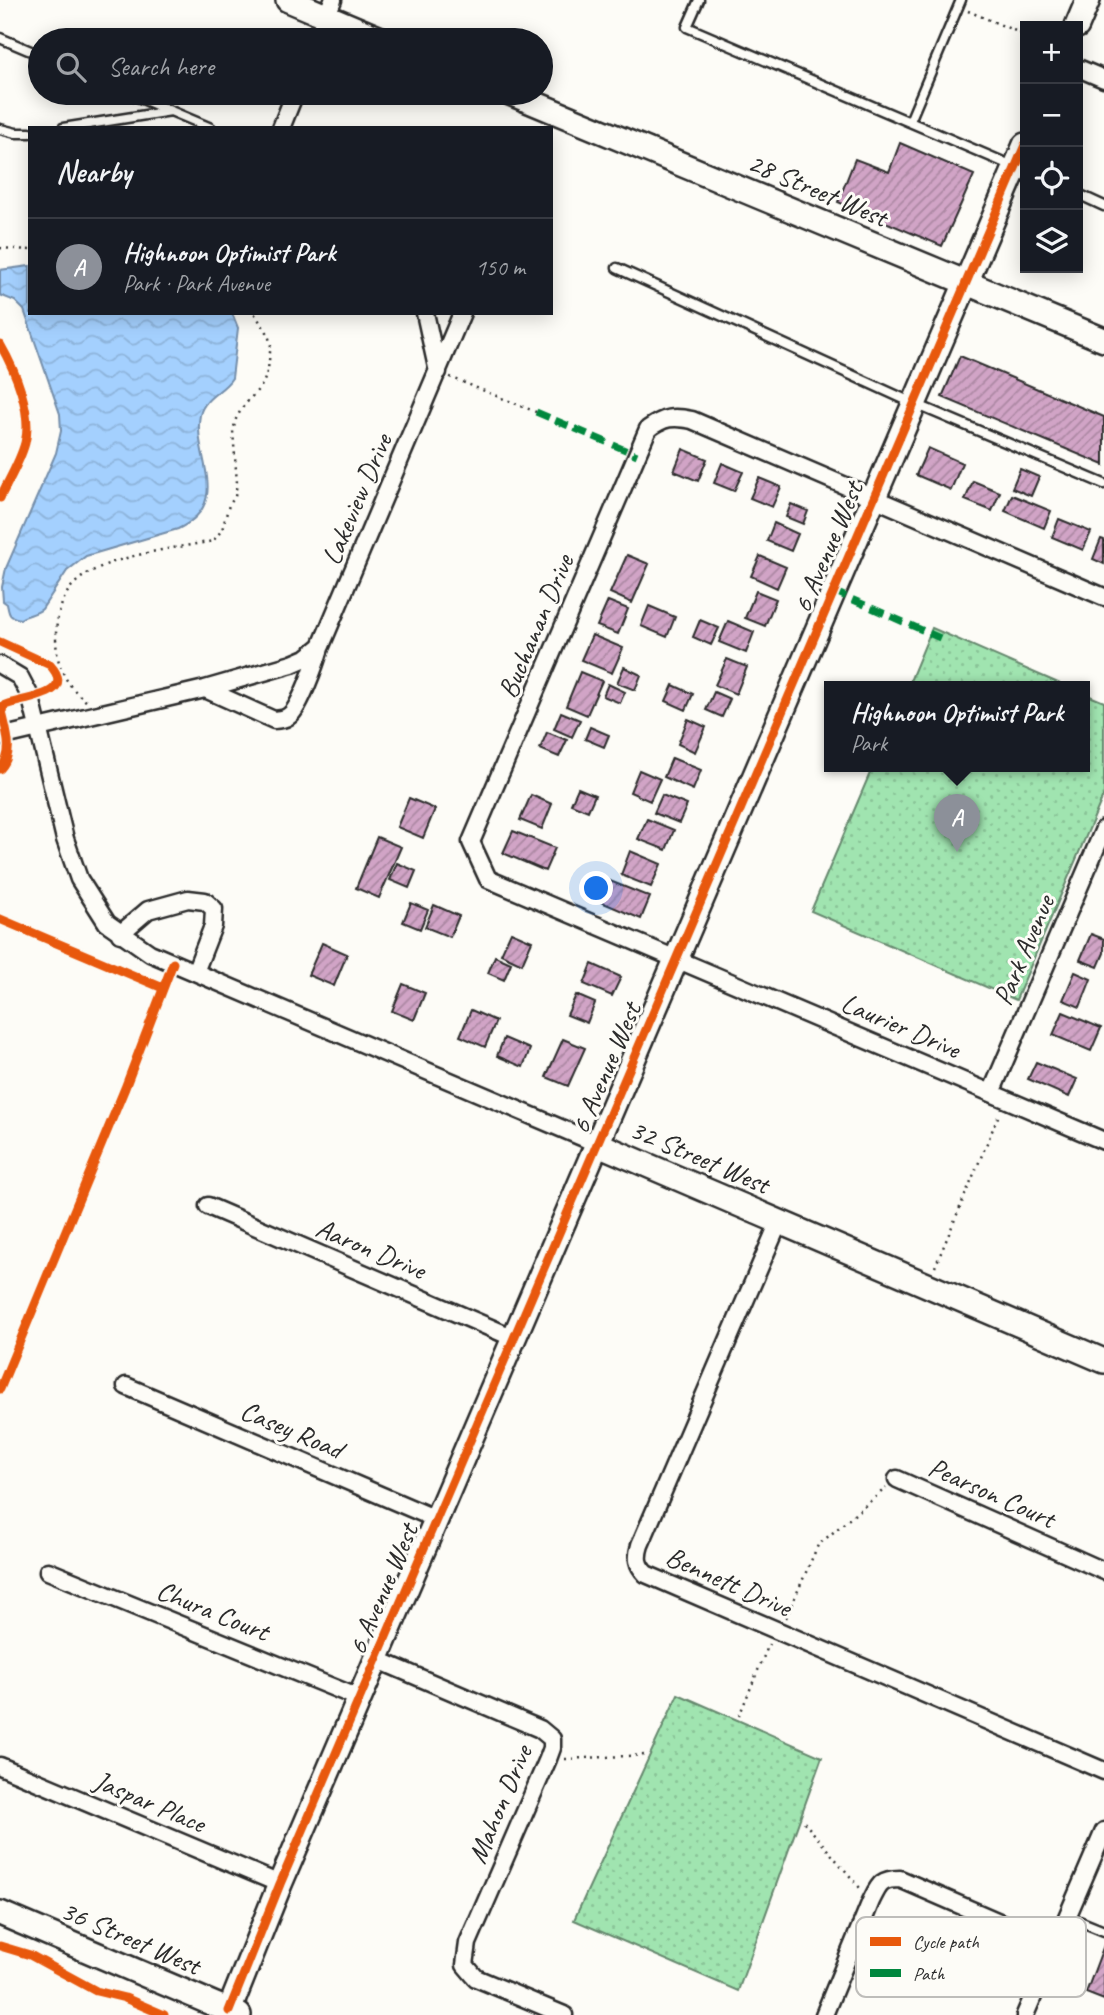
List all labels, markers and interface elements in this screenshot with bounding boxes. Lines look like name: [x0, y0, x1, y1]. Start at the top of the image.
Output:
map controls: [1020, 21, 1083, 273]
button: +: [1020, 21, 1083, 84]
search box: [28, 28, 553, 105]
icon: search: [52, 48, 90, 86]
text: Search here: [108, 50, 214, 83]
button: −: [1020, 84, 1083, 147]
street label: 28 Street West: [743, 144, 895, 236]
button: locate: [1020, 147, 1083, 210]
text: Nearby: [56, 153, 132, 191]
button: layers: [1020, 210, 1083, 273]
text: Highnoon Optimist Park: [123, 236, 335, 269]
text: A: [73, 253, 85, 282]
text: 150 m: [476, 253, 525, 282]
text: Park · Park Avenue: [123, 269, 270, 298]
street label: Lakeview Drive: [313, 427, 400, 570]
street label: 6 Avenue West: [784, 474, 872, 618]
street label: Buchanan Drive: [490, 548, 582, 703]
popup: [824, 681, 1090, 772]
text: Highnoon Optimist Park: [851, 696, 1063, 729]
text: Park: [851, 729, 887, 758]
pin: A: [934, 794, 980, 852]
your location: [579, 871, 613, 905]
street label: Park Avenue: [985, 888, 1063, 1010]
street label: Laurier Drive: [836, 985, 967, 1067]
street label: 6 Avenue West: [562, 995, 650, 1139]
street label: 32 Street West: [625, 1111, 777, 1203]
street label: Aaron Drive: [311, 1210, 433, 1288]
street label: Casey Road: [235, 1392, 352, 1468]
street label: Pearson Court: [923, 1449, 1063, 1537]
street label: 6 Avenue West: [339, 1516, 427, 1660]
street label: Bennett Drive: [661, 1538, 798, 1625]
street label: Chura Court: [152, 1572, 276, 1650]
street label: Mahon Drive: [459, 1738, 541, 1868]
street label: Jaspar Place: [87, 1762, 212, 1841]
street label: 36 Street West: [56, 1892, 208, 1984]
legend: [856, 1917, 1086, 1997]
text: Cycle path: [913, 1930, 979, 1954]
text: Path: [913, 1962, 946, 1986]

